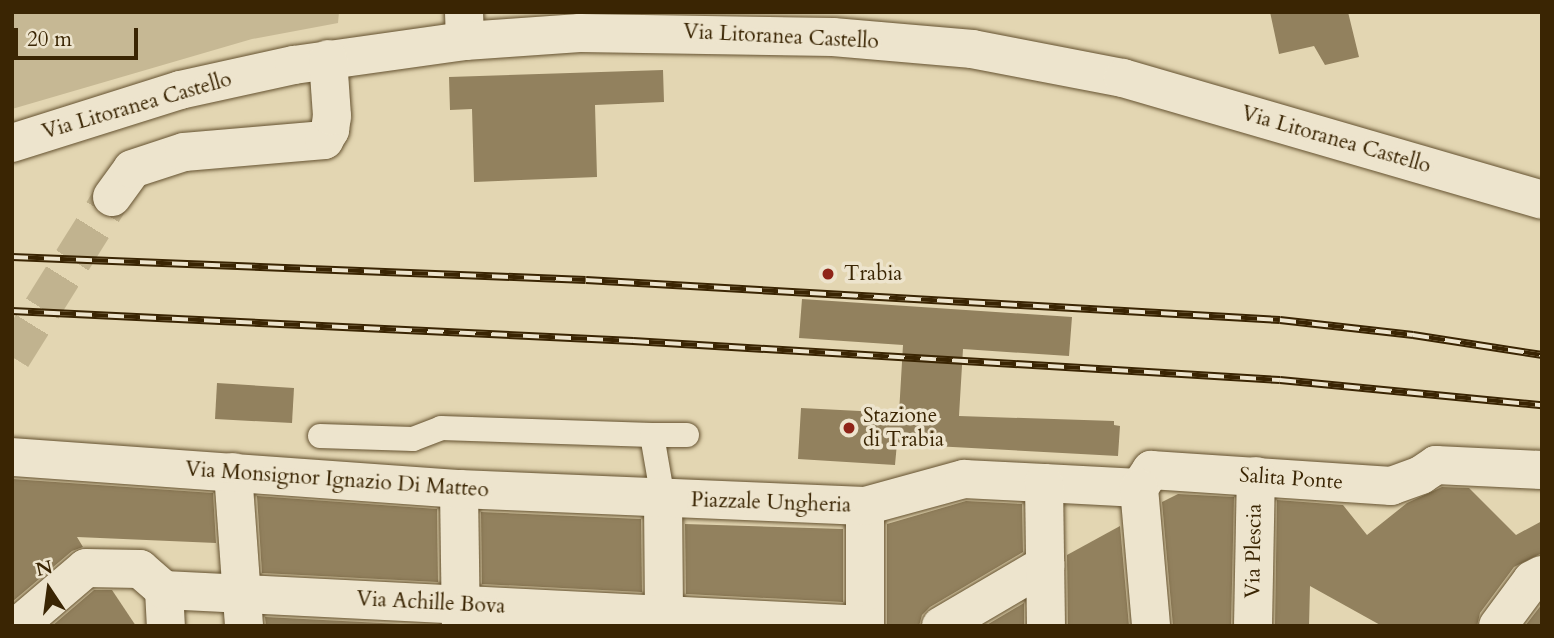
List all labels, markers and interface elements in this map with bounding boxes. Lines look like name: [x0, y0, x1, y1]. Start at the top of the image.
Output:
scale bar: [18, 14, 142, 58]
street label: Via Litoranea Castello: [683, 19, 879, 55]
text: 20 m: [27, 25, 72, 54]
street label: Via Litoranea Castello: [39, 67, 235, 145]
street label: Via Litoranea Castello: [1238, 101, 1434, 179]
place label: Trabia: [844, 261, 902, 287]
marker: Trabia: [818, 264, 838, 284]
place label: Stazione di Trabia: [863, 403, 944, 453]
marker: Stazione di Trabia: [841, 420, 857, 436]
street label: Via Monsignor Ignazio Di Matteo: [184, 457, 490, 503]
street label: Salita Ponte: [1238, 463, 1344, 495]
street label: Piazzale Ungheria: [690, 488, 852, 518]
street label: Via Plescia: [1241, 503, 1267, 599]
north arrow: [14, 554, 84, 624]
text: N: [33, 554, 55, 583]
street label: Via Achille Bova: [356, 587, 506, 619]

